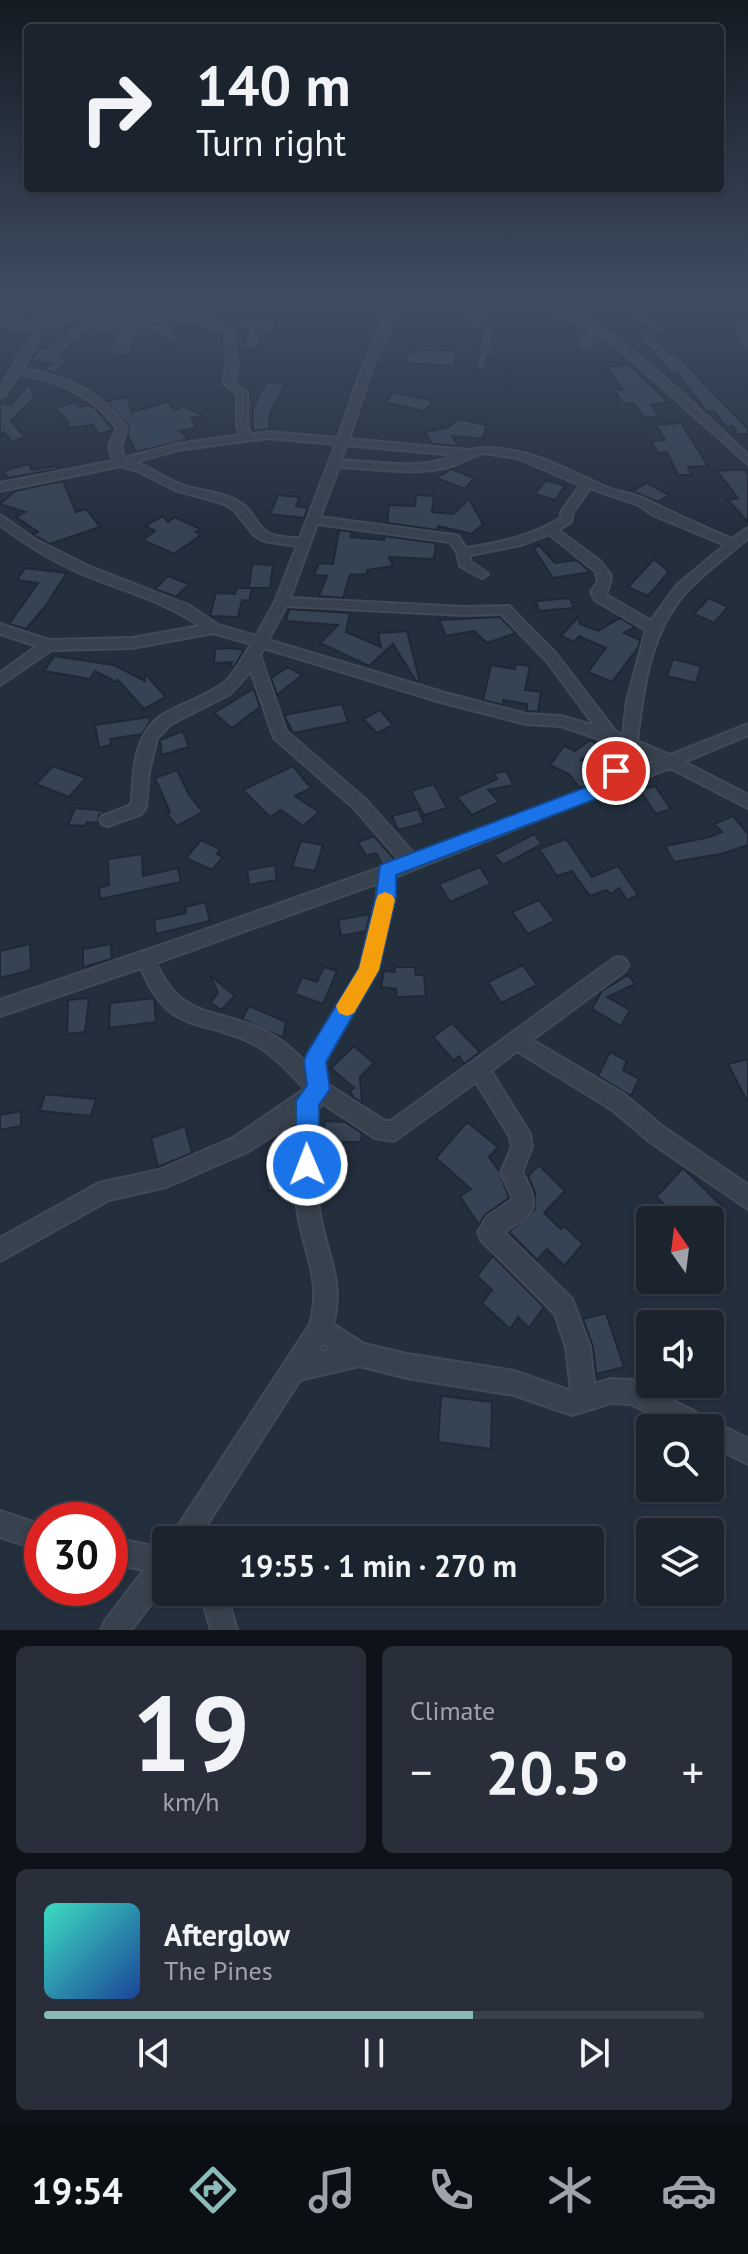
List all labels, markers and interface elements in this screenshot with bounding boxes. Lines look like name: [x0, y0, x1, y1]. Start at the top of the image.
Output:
text: 140 m: [196, 49, 351, 121]
icon: right: [64, 56, 168, 160]
text: Turn right: [196, 119, 346, 166]
pin: [582, 737, 650, 805]
icon: arrive: [594, 749, 638, 793]
position arrow: [265, 1123, 349, 1207]
north arrow: [636, 1206, 724, 1294]
map controls: [636, 1206, 724, 1606]
button: sound: [636, 1310, 724, 1398]
button: search: [636, 1414, 724, 1502]
speed limit sign: 30: [24, 1502, 128, 1606]
button: layers: [636, 1518, 724, 1606]
text: 19:55 · 1 min · 270 m: [239, 1546, 517, 1585]
text: 19: [132, 1665, 250, 1800]
text: Climate: [410, 1694, 495, 1727]
text: 20.5°: [485, 1733, 629, 1811]
text: −: [410, 1743, 432, 1800]
text: +: [682, 1743, 704, 1800]
text: km/h: [163, 1785, 220, 1818]
text: Afterglow: [164, 1915, 290, 1954]
text: The Pines: [164, 1954, 273, 1987]
icon: previous: [132, 2031, 176, 2075]
icon: pause: [352, 2031, 396, 2075]
icon: next: [572, 2031, 616, 2075]
icon: directions: [185, 2162, 241, 2218]
icon: music: [304, 2162, 360, 2218]
icon: phone: [423, 2162, 479, 2218]
icon: climate: [542, 2162, 598, 2218]
icon: car: [661, 2162, 717, 2218]
text: 19:54: [31, 2167, 123, 2214]

